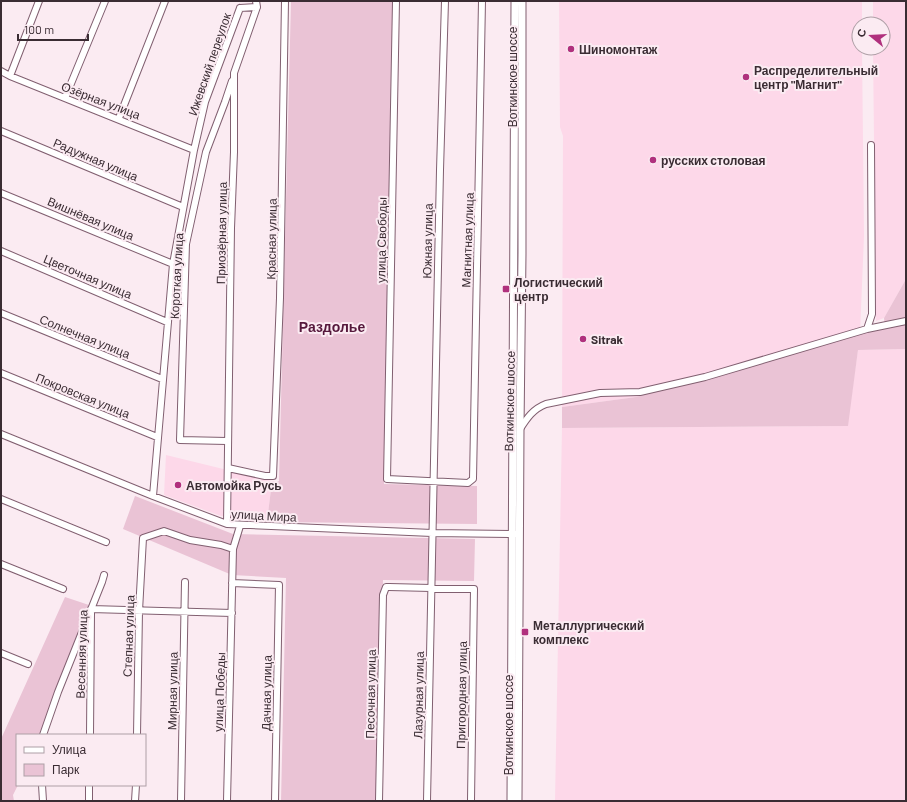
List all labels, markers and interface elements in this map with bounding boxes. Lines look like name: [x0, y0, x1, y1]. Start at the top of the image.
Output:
street label: Ижевский переулок: [185, 10, 234, 118]
scale bar: [18, 16, 88, 42]
north arrow: [851, 16, 891, 56]
text: 100 m: [24, 22, 54, 36]
street label: Воткинское шоссе: [505, 26, 519, 127]
text: С: [854, 27, 868, 39]
place label: Шиномонтаж: [579, 42, 658, 56]
marker: Шиномонтаж: [566, 44, 576, 54]
place label: Распределительный центр "Магнит": [754, 63, 878, 92]
marker: Распределительный центр "Магнит": [741, 72, 751, 82]
street label: Озёрная улица: [59, 79, 143, 123]
street label: Радужная улица: [51, 135, 141, 184]
place label: русских столовая: [661, 153, 765, 168]
marker: русских столовая: [648, 155, 658, 165]
street label: Приозёрная улица: [213, 181, 230, 284]
street label: Магнитная улица: [458, 192, 477, 288]
street label: Вишнёвая улица: [45, 193, 137, 244]
street label: улица Свободы: [373, 197, 390, 283]
street label: Красная улица: [263, 198, 280, 280]
street label: Южная улица: [419, 203, 436, 279]
street label: Короткая улица: [167, 232, 186, 320]
street label: Цветочная улица: [41, 251, 135, 302]
place label: Логистический центр: [514, 275, 603, 304]
marker: Логистический центр: [501, 284, 511, 294]
street label: Солнечная улица: [37, 311, 133, 362]
district label: Раздолье: [299, 318, 365, 335]
place label: Sitrak: [591, 332, 624, 346]
marker: Sitrak: [578, 334, 588, 344]
street label: Воткинское шоссе: [501, 350, 517, 451]
street label: Покровская улица: [34, 370, 132, 421]
place label: Автомойка Русь: [186, 478, 282, 493]
marker: Автомойка Русь: [173, 480, 183, 490]
street label: улица Мира: [231, 506, 297, 525]
street label: Степная улица: [120, 594, 137, 677]
street label: Весенняя улица: [72, 609, 91, 699]
place label: Металлургический комплекс: [533, 618, 644, 646]
marker: Металлургический комплекс: [520, 627, 530, 637]
street label: Пригородная улица: [453, 641, 470, 749]
street label: Песочная улица: [362, 649, 379, 739]
street label: Мирная улица: [164, 651, 181, 730]
street label: Лазурная улица: [410, 651, 427, 739]
street label: улица Победы: [211, 652, 228, 732]
street label: Дачная улица: [258, 655, 275, 731]
street label: Воткинское шоссе: [501, 674, 515, 775]
legend: [16, 734, 146, 786]
text: Улица: [52, 742, 86, 757]
text: Парк: [52, 762, 80, 777]

